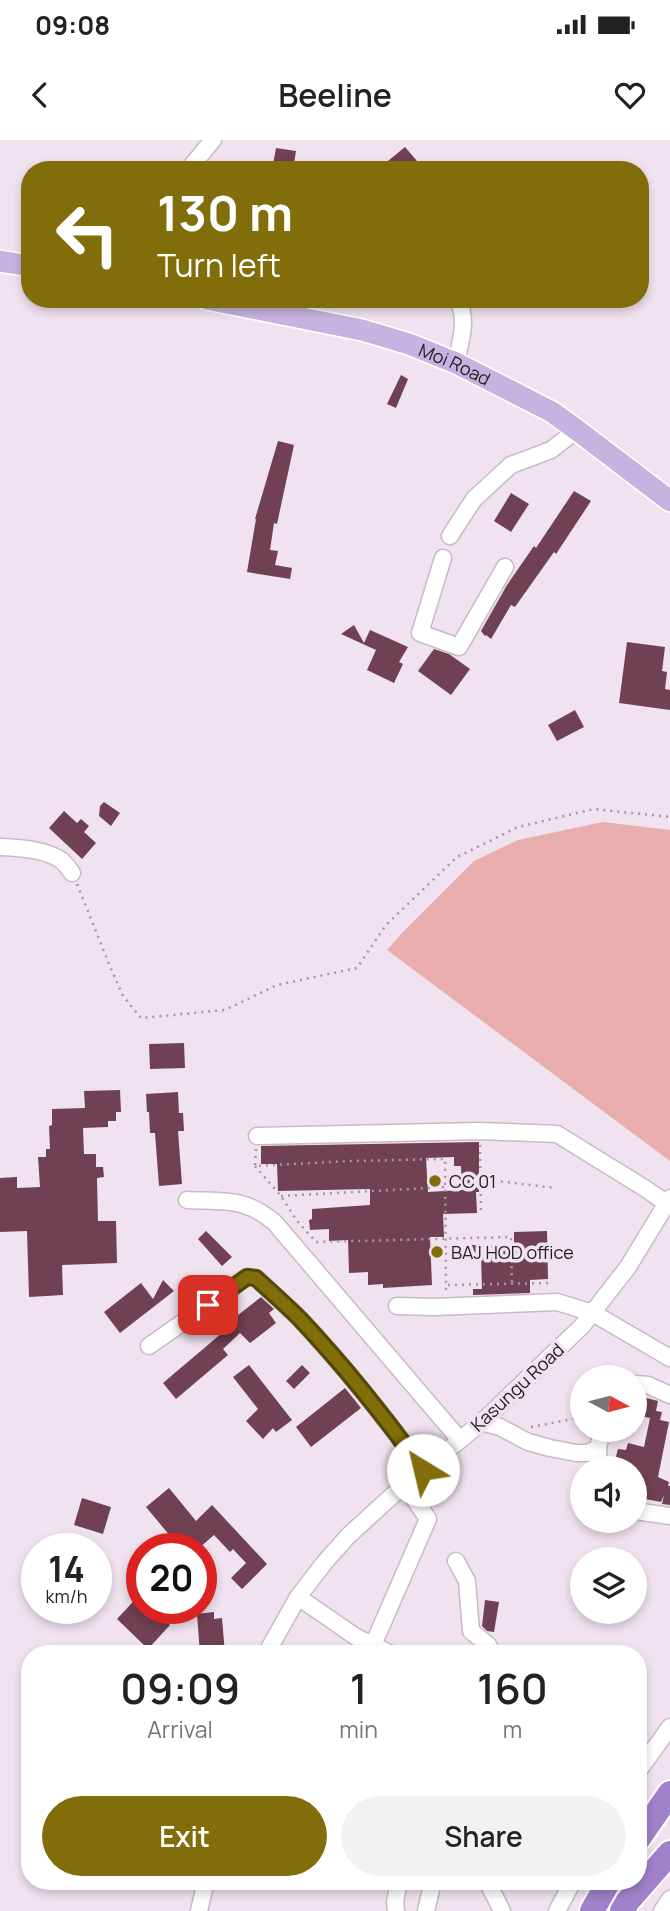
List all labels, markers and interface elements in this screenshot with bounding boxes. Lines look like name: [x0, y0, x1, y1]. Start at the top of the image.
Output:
text: 09:08: [35, 7, 110, 43]
text: Beeline: [278, 73, 392, 117]
icon: back: [21, 76, 59, 114]
icon: heart: [611, 76, 649, 114]
text: 130 m: [157, 179, 293, 246]
icon: left: [42, 189, 133, 280]
text: Turn left: [157, 243, 281, 287]
street label: Moi Road: [415, 337, 495, 391]
place label: CC 01: [449, 1169, 496, 1193]
marker: CC 01: [427, 1173, 443, 1189]
place label: BAJ HOD office: [451, 1240, 574, 1264]
marker: BAJ HOD office: [429, 1244, 445, 1260]
pin: [178, 1275, 238, 1335]
icon: arrive: [189, 1286, 227, 1324]
street label: Kasungu Road: [465, 1338, 569, 1436]
north arrow: [570, 1365, 648, 1442]
map controls: [570, 1365, 647, 1624]
position arrow: [386, 1433, 460, 1507]
button: sound: [570, 1456, 647, 1533]
speed limit sign: 20: [126, 1533, 217, 1624]
text: 14: [48, 1545, 85, 1593]
button: layers: [570, 1547, 647, 1624]
text: km/h: [46, 1584, 87, 1608]
text: 09:09: [120, 1659, 240, 1717]
text: 1: [350, 1659, 367, 1717]
text: 160: [477, 1659, 548, 1717]
text: Arrival: [147, 1713, 213, 1745]
text: min: [339, 1713, 378, 1745]
text: m: [503, 1713, 522, 1745]
button: Exit: [42, 1796, 327, 1876]
button: Share: [341, 1796, 626, 1876]

